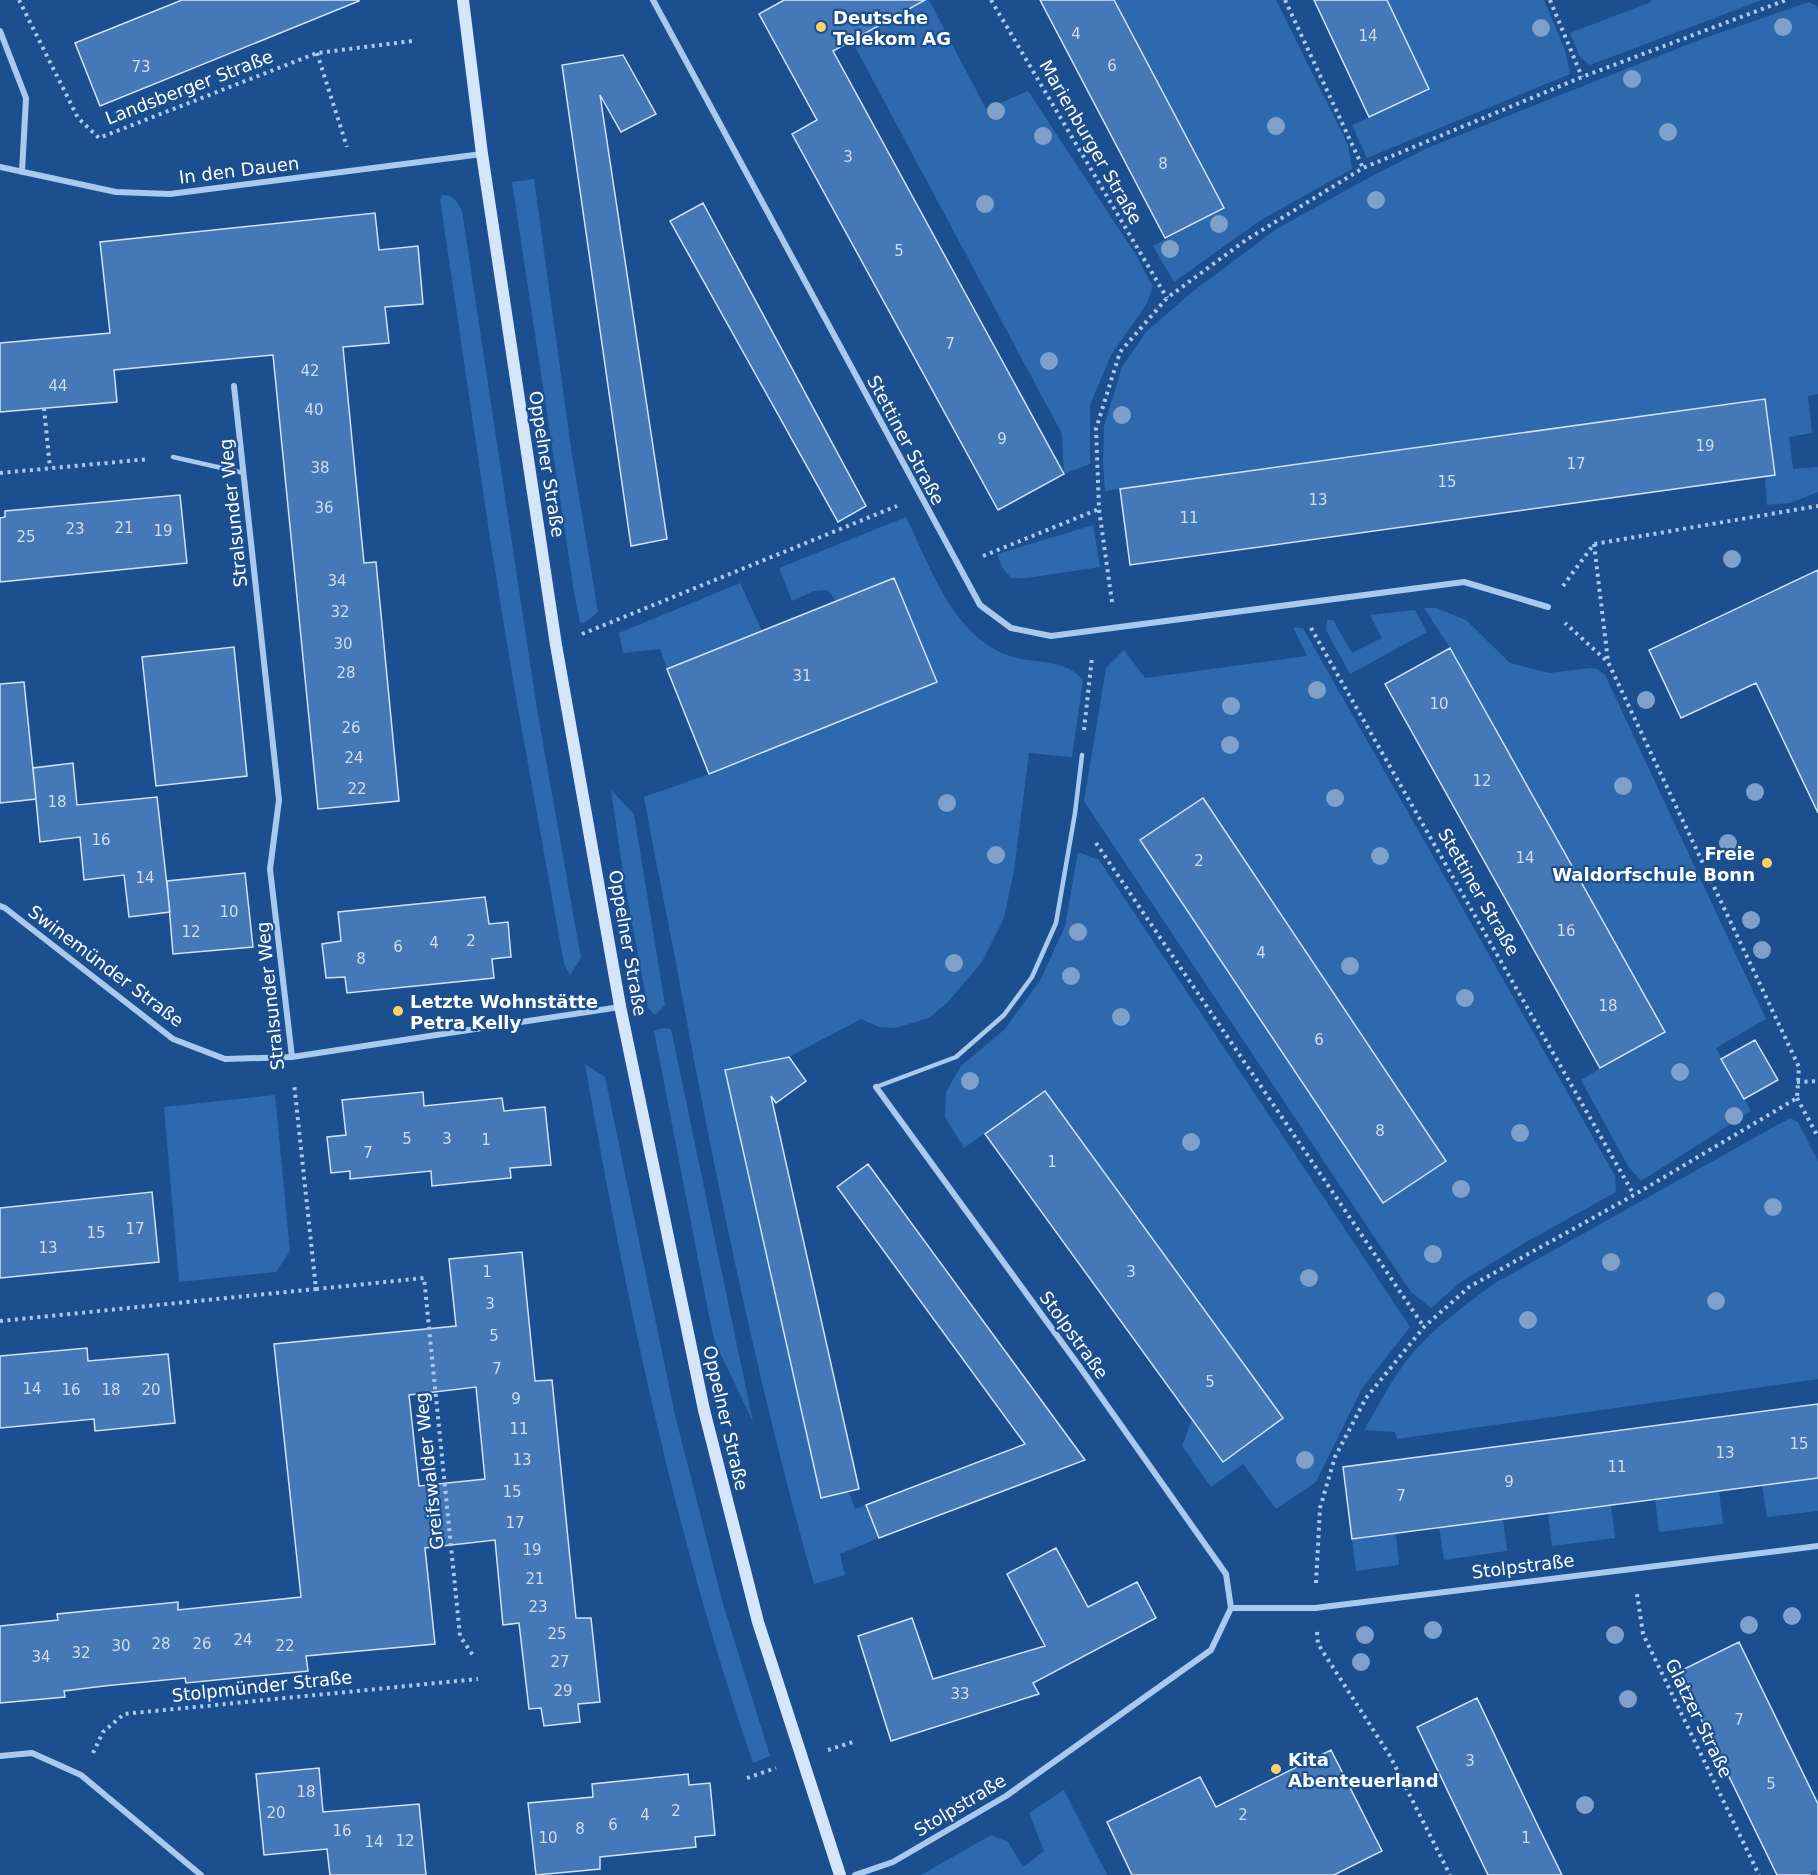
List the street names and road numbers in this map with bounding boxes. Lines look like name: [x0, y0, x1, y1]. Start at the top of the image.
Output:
street label: Landsberger Straße: [102, 45, 276, 129]
street label: Marienburger Straße: [1035, 56, 1147, 228]
street label: In den Dauen: [178, 152, 300, 188]
street label: Stettiner Straße: [863, 372, 949, 508]
street label: Oppelner Straße: [525, 389, 569, 539]
street label: Stralsunder Weg: [215, 438, 251, 588]
street label: Stettiner Straße: [1434, 825, 1524, 959]
street label: Oppelner Straße: [605, 868, 651, 1018]
street label: Swinemünder Straße: [24, 901, 188, 1031]
street label: Stralsunder Weg: [252, 921, 288, 1071]
street label: Stolpstraße: [1035, 1287, 1113, 1383]
street label: Oppelner Straße: [699, 1344, 753, 1492]
street label: Greifswalder Weg: [410, 1391, 448, 1551]
street label: Stolpstraße: [1471, 1549, 1575, 1583]
street label: Glatzer Straße: [1661, 1655, 1737, 1781]
street label: Stolpmünder Straße: [171, 1666, 353, 1706]
street label: Stolpstraße: [910, 1769, 1010, 1841]

